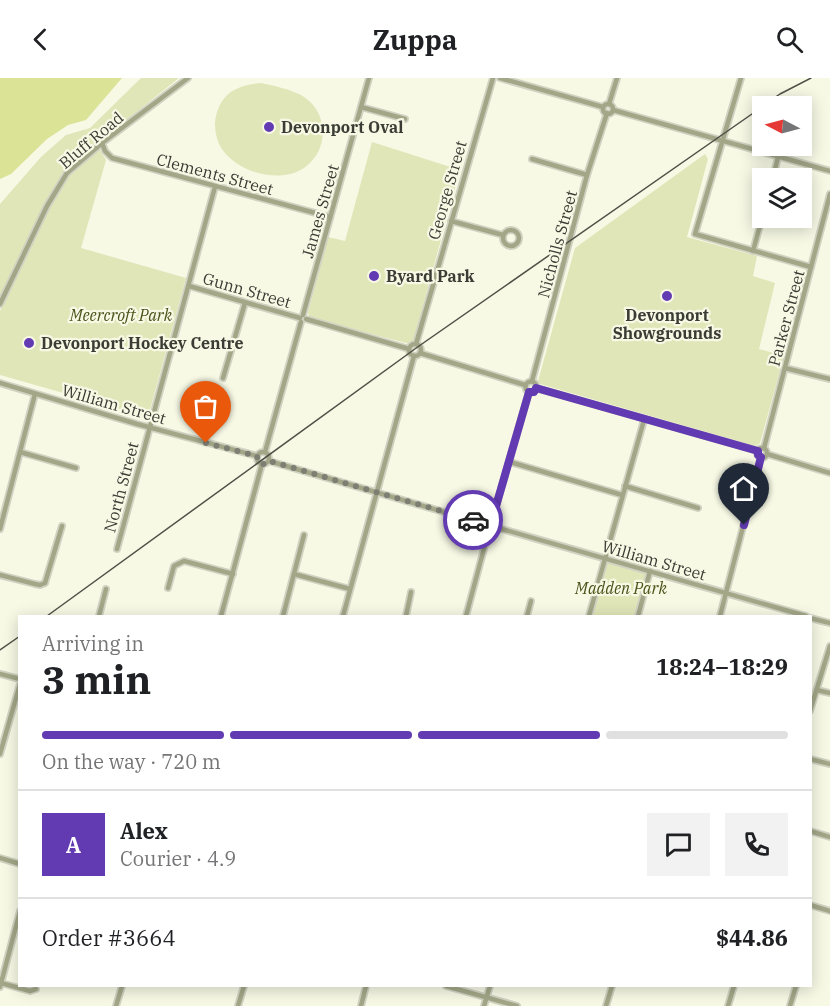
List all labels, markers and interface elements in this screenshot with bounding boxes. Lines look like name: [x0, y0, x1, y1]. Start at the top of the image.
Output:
text: Zuppa: [373, 22, 457, 57]
icon: back: [24, 23, 57, 56]
icon: search: [773, 23, 806, 56]
north arrow: [752, 96, 812, 156]
map controls: [752, 96, 812, 228]
street label: Bluff Road: [55, 107, 128, 173]
place label: Devonport Oval: [281, 117, 403, 137]
marker: Devonport Oval: [262, 120, 276, 134]
street label: George Street: [423, 138, 471, 242]
street label: Clements Street: [154, 149, 276, 199]
street label: James Street: [297, 162, 343, 260]
button: layers: [752, 168, 812, 228]
street label: Nicholls Street: [533, 188, 581, 300]
place label: Byard Park: [386, 266, 475, 286]
street label: Parker Street: [764, 267, 809, 368]
street label: Gunn Street: [201, 268, 294, 312]
marker: Byard Park: [367, 269, 381, 283]
marker: Devonport Showgrounds: [660, 289, 674, 303]
park label: Meercroft Park: [69, 305, 173, 325]
place label: Devonport Showgrounds: [613, 305, 721, 343]
place label: Devonport Hockey Centre: [41, 333, 243, 353]
marker: Devonport Hockey Centre: [22, 336, 36, 350]
street label: William Street: [60, 380, 169, 429]
pin: [180, 381, 231, 443]
icon: bag: [189, 390, 222, 423]
street label: North Street: [99, 439, 143, 534]
pin: [718, 463, 769, 525]
icon: home: [727, 472, 760, 505]
courier: [443, 490, 503, 550]
icon: car: [457, 504, 490, 537]
street label: William Street: [600, 536, 709, 585]
park label: Madden Park: [574, 578, 667, 598]
text: Arriving in: [42, 630, 144, 657]
text: 18:24–18:29: [656, 652, 788, 681]
text: 3 min: [42, 654, 151, 705]
text: On the way · 720 m: [42, 748, 221, 775]
button: chat: [647, 813, 710, 876]
button: phone: [725, 813, 788, 876]
text: Alex: [120, 816, 168, 845]
text: A: [66, 830, 81, 859]
text: Courier · 4.9: [120, 845, 236, 872]
text: Order #3664: [42, 923, 176, 952]
text: $44.86: [716, 923, 788, 952]

